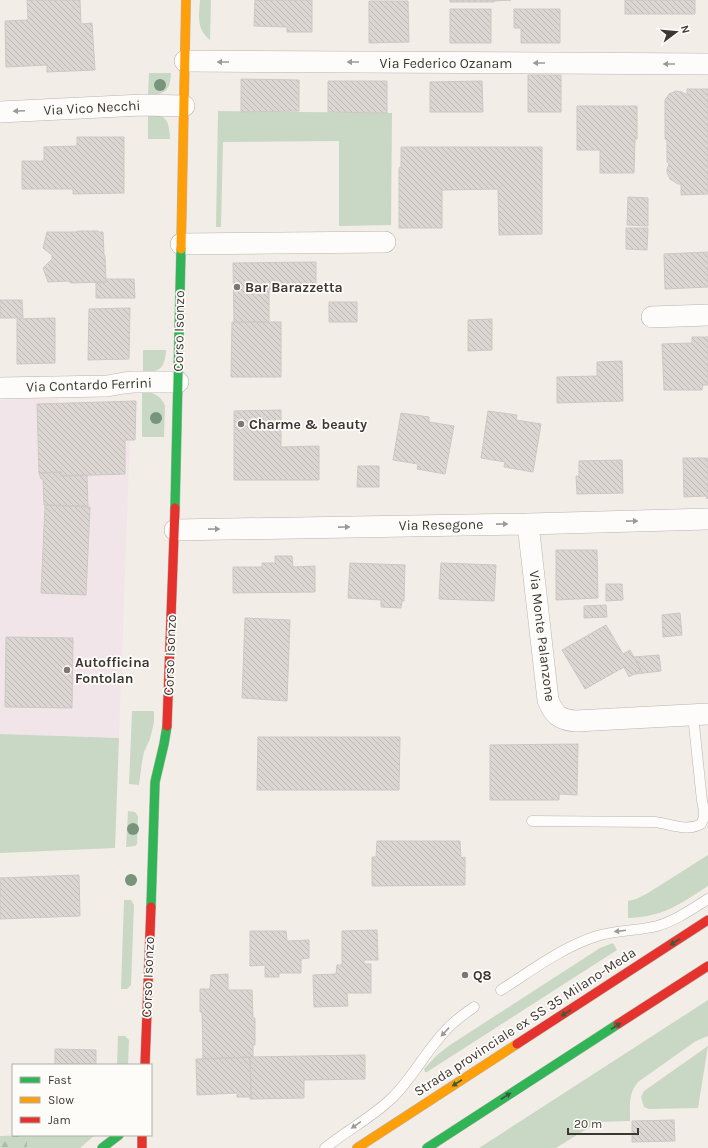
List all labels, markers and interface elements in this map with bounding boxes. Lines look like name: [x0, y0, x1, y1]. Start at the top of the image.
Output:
north arrow: [656, 12, 696, 52]
text: N: [678, 24, 692, 35]
street label: Via Federico Ozanam: [380, 55, 512, 72]
one-way arrow: [216, 59, 229, 65]
one-way arrow: [346, 59, 359, 65]
one-way arrow: [532, 60, 545, 66]
one-way arrow: [662, 61, 675, 67]
street label: Via Vico Necchi: [43, 97, 141, 119]
one-way arrow: [13, 108, 25, 115]
place label: Bar Barazzetta: [245, 279, 343, 296]
marker: Bar Barazzetta: [232, 282, 242, 292]
street label: Corso Isonzo: [170, 290, 188, 372]
street label: Via Contardo Ferrini: [26, 374, 152, 396]
place label: Charme & beauty: [249, 416, 367, 433]
marker: Charme & beauty: [236, 419, 246, 429]
street label: Via Resegone: [399, 516, 483, 534]
one-way arrow: [626, 518, 639, 524]
one-way arrow: [496, 521, 509, 527]
one-way arrow: [338, 524, 351, 530]
one-way arrow: [208, 526, 221, 532]
street label: Via Monte Palanzone: [526, 569, 558, 703]
street label: Corso Isonzo: [160, 614, 180, 696]
place label: Autofficina Fontolan: [75, 654, 150, 687]
marker: Autofficina Fontolan: [62, 665, 72, 675]
one-way arrow: [614, 928, 626, 934]
street label: Corso Isonzo: [138, 936, 158, 1018]
one-way arrow: [670, 938, 680, 946]
street label: Strada provinciale ex SS 35 Milano-Meda: [411, 944, 639, 1100]
place label: Q8: [473, 967, 492, 984]
marker: Q8: [460, 970, 470, 980]
one-way arrow: [560, 1009, 572, 1016]
one-way arrow: [610, 1022, 621, 1029]
one-way arrow: [440, 1027, 449, 1037]
legend: [12, 1064, 152, 1136]
text: Fast: [48, 1073, 72, 1087]
one-way arrow: [452, 1079, 462, 1087]
text: Slow: [48, 1093, 74, 1107]
one-way arrow: [501, 1093, 512, 1100]
scale bar: [568, 1110, 638, 1136]
text: Jam: [48, 1113, 71, 1127]
text: 20 m: [574, 1117, 602, 1131]
one-way arrow: [351, 1121, 361, 1129]

